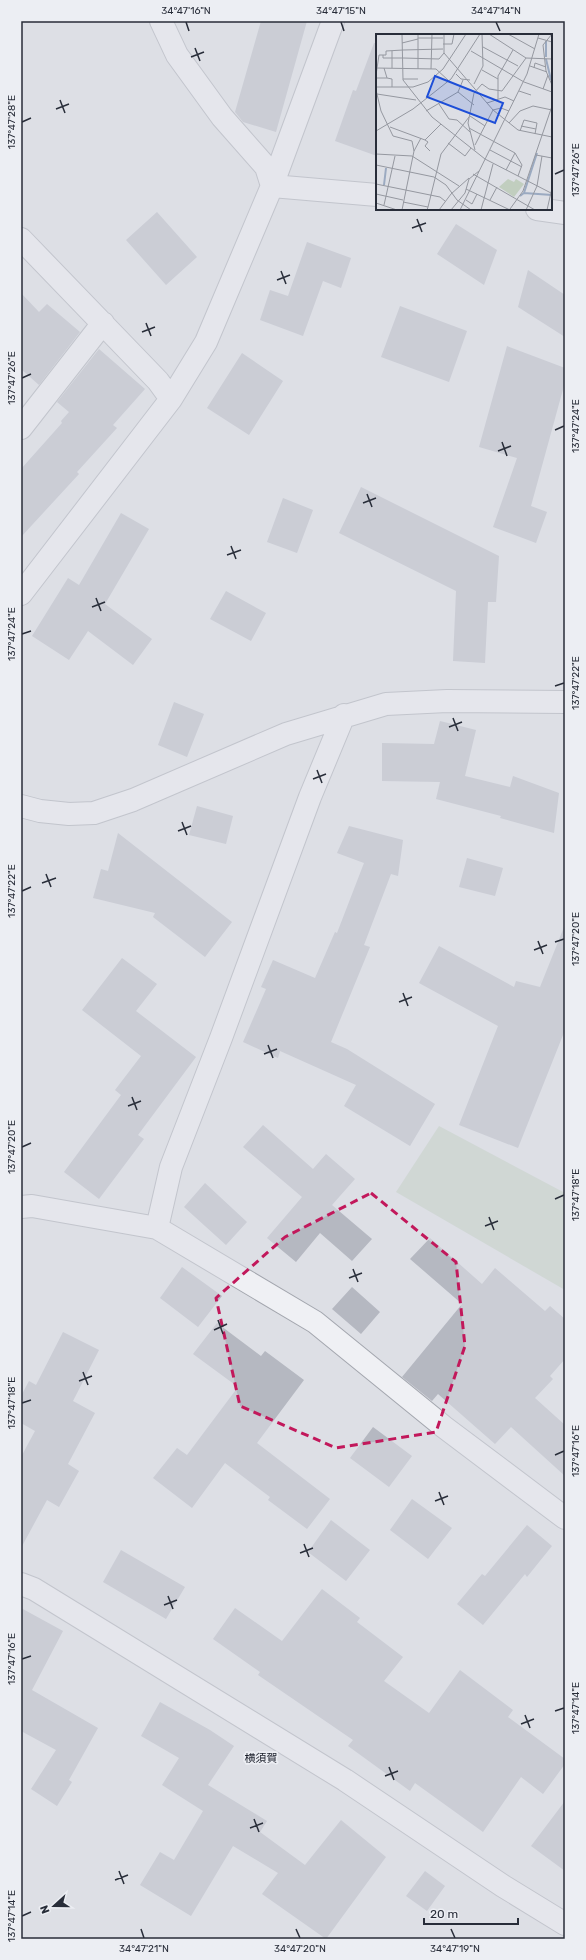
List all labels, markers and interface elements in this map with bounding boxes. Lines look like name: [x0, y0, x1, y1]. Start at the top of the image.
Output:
text: 34°47'16"N: [161, 5, 211, 17]
text: 34°47'15"N: [316, 5, 366, 17]
text: 34°47'14"N: [471, 5, 521, 17]
inset map: [376, 34, 552, 210]
text: 137°47'28"E: [6, 95, 18, 149]
text: 137°47'26"E: [570, 143, 582, 197]
text: 137°47'26"E: [6, 351, 18, 405]
text: 137°47'24"E: [570, 399, 582, 453]
text: 137°47'24"E: [6, 607, 18, 661]
text: 137°47'22"E: [570, 656, 582, 710]
text: 137°47'22"E: [6, 864, 18, 918]
text: 137°47'20"E: [570, 912, 582, 966]
text: 137°47'20"E: [6, 1120, 18, 1174]
text: 137°47'18"E: [570, 1169, 582, 1221]
text: 137°47'18"E: [6, 1377, 18, 1429]
text: 137°47'16"E: [570, 1425, 582, 1477]
text: 137°47'16"E: [6, 1633, 18, 1685]
text: 137°47'14"E: [570, 1682, 582, 1734]
district label: 横須賀: [245, 1752, 278, 1765]
north arrow: [34, 1886, 74, 1926]
text: 137°47'14"E: [6, 1890, 18, 1942]
scale bar: [424, 1900, 518, 1926]
text: N: [38, 1903, 53, 1915]
text: 20 m: [430, 1907, 458, 1921]
text: 34°47'21"N: [119, 1943, 169, 1955]
text: 34°47'20"N: [274, 1943, 326, 1955]
text: 34°47'19"N: [430, 1943, 480, 1955]

